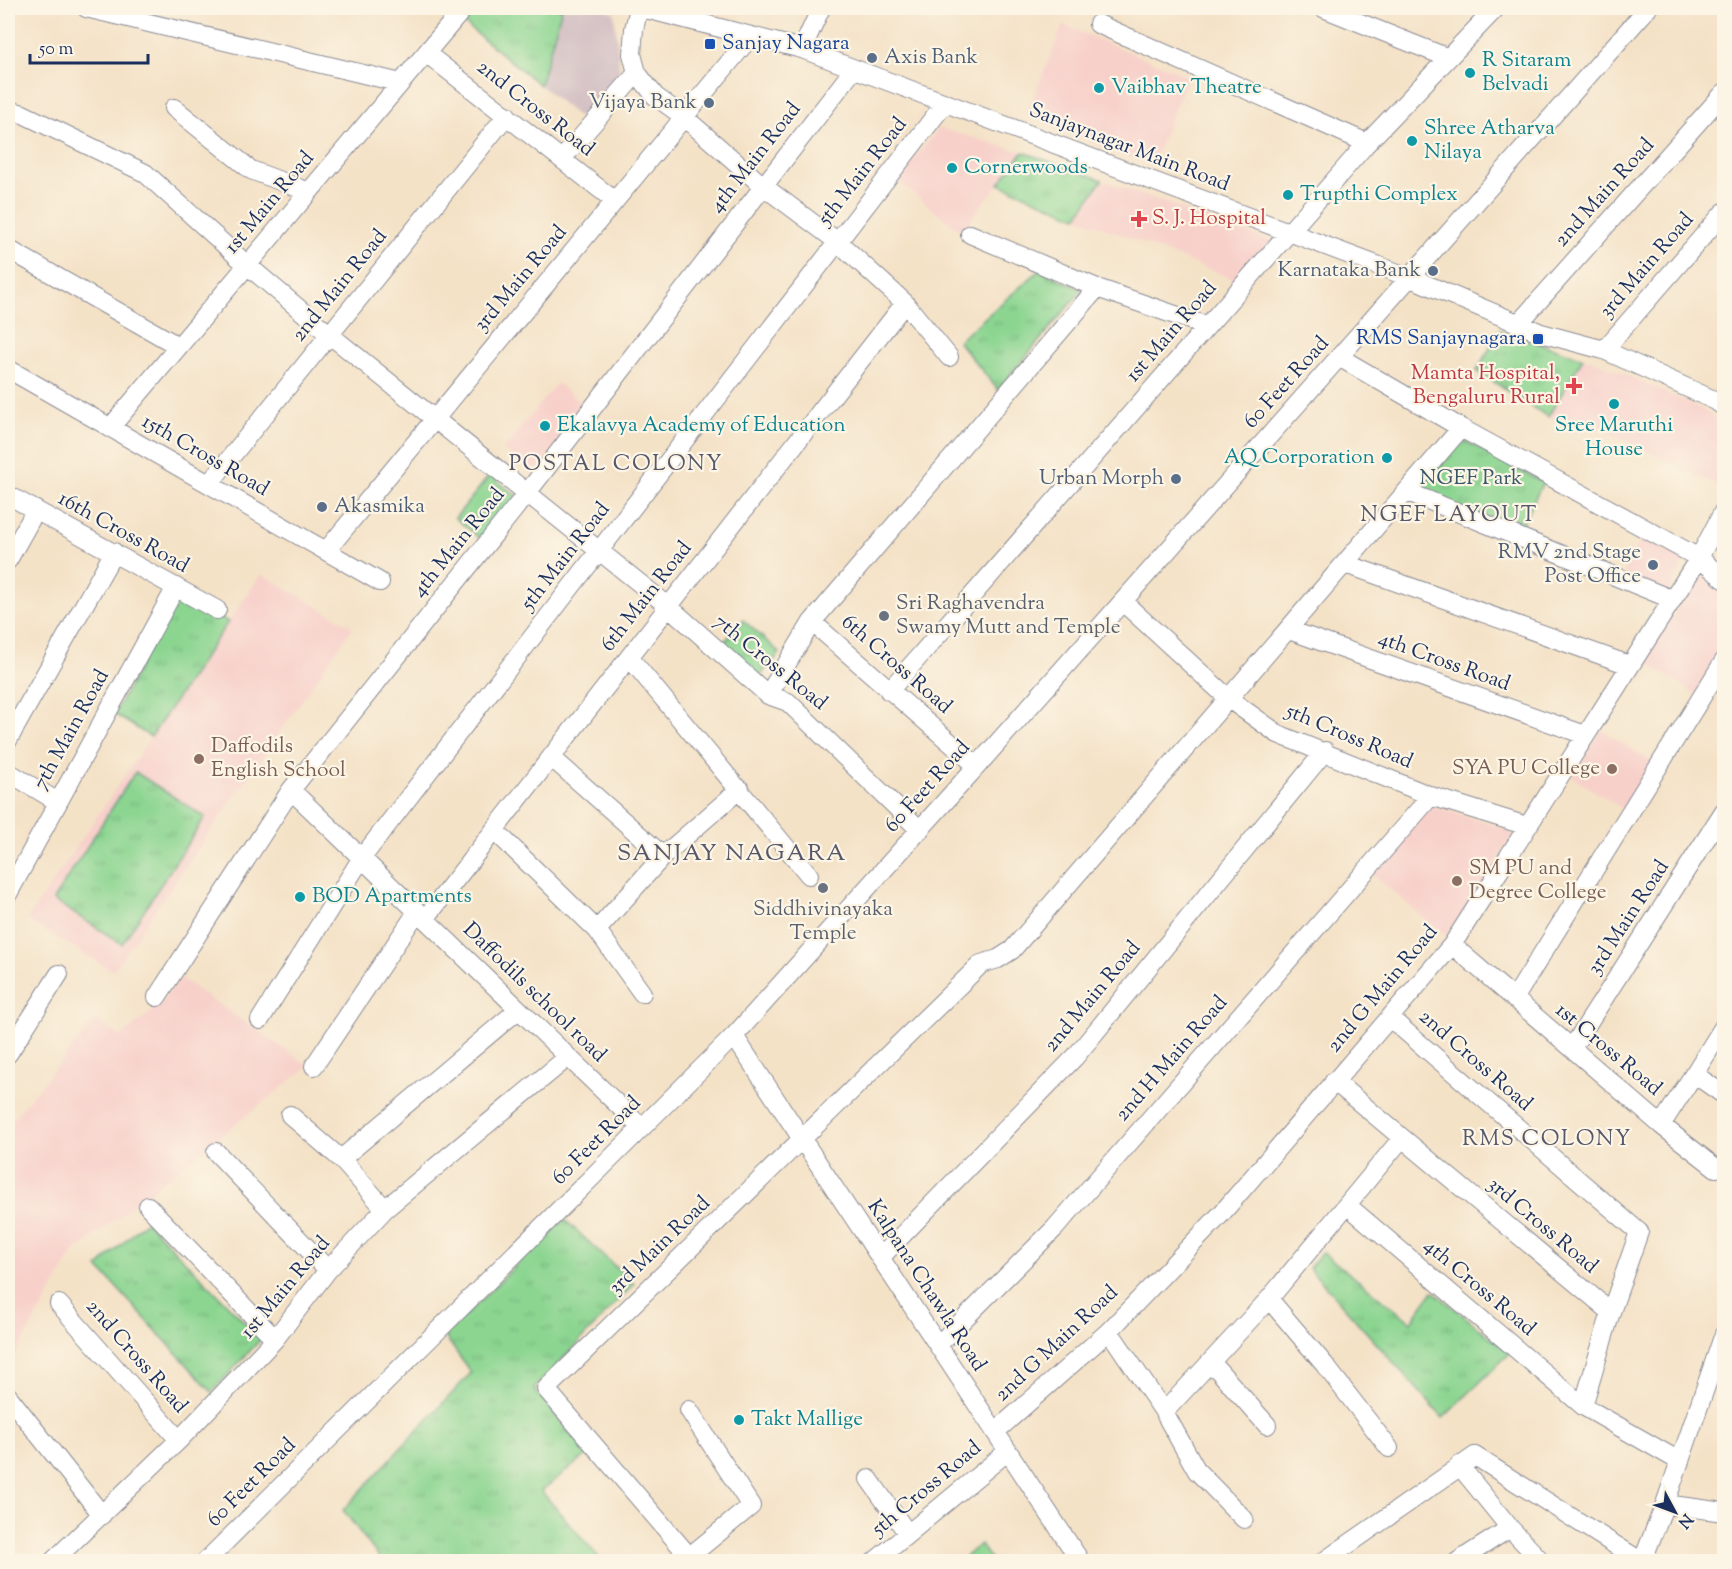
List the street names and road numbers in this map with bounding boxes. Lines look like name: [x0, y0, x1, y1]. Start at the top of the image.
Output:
street label: 2nd Cross Road: [470, 53, 600, 165]
street label: 4th Main Road: [703, 96, 809, 220]
street label: Sanjaynagar Main Road: [1024, 96, 1234, 200]
street label: 5th Main Road: [810, 111, 915, 233]
street label: 2nd Main Road: [1548, 132, 1662, 254]
street label: 1st Main Road: [218, 145, 322, 261]
street label: 3rd Main Road: [1593, 206, 1702, 325]
street label: 3rd Main Road: [467, 219, 575, 339]
street label: 2nd Main Road: [285, 223, 395, 349]
street label: 1st Main Road: [1119, 274, 1225, 389]
street label: 60 Feet Road: [1237, 330, 1337, 436]
street label: 15th Cross Road: [136, 407, 274, 505]
street label: 4th Main Road: [405, 482, 513, 604]
street label: 16th Cross Road: [52, 485, 194, 581]
street label: 5th Main Road: [513, 496, 618, 618]
street label: 6th Main Road: [594, 535, 700, 659]
street label: 7th Cross Road: [707, 608, 833, 718]
street label: 6th Cross Road: [834, 608, 958, 722]
street label: 4th Cross Road: [1374, 624, 1514, 700]
street label: 7th Main Road: [27, 664, 118, 796]
street label: 5th Cross Road: [1280, 696, 1417, 777]
street label: 60 Feet Road: [878, 734, 978, 840]
street label: 3rd Main Road: [1581, 855, 1677, 981]
street label: Daffodils school road: [455, 916, 613, 1070]
street label: 2nd G Main Road: [1320, 918, 1446, 1060]
street label: 2nd Main Road: [1037, 935, 1149, 1059]
street label: 2nd H Main Road: [1109, 989, 1235, 1129]
street label: 1st Cross Road: [1548, 996, 1668, 1104]
street label: 2nd Cross Road: [1411, 1003, 1539, 1119]
street label: 60 Feet Road: [545, 1089, 649, 1193]
street label: 3rd Cross Road: [1480, 1171, 1604, 1282]
street label: 3rd Main Road: [602, 1189, 718, 1302]
street label: Kalpana Chawla Road: [859, 1194, 993, 1378]
street label: 1st Main Road: [234, 1230, 338, 1346]
street label: 4th Cross Road: [1416, 1232, 1542, 1344]
street label: 2nd G Main Road: [989, 1279, 1125, 1409]
street label: 2nd Cross Road: [78, 1293, 194, 1421]
street label: 60 Feet Road: [200, 1431, 304, 1535]
street label: 5th Cross Road: [865, 1434, 989, 1545]

